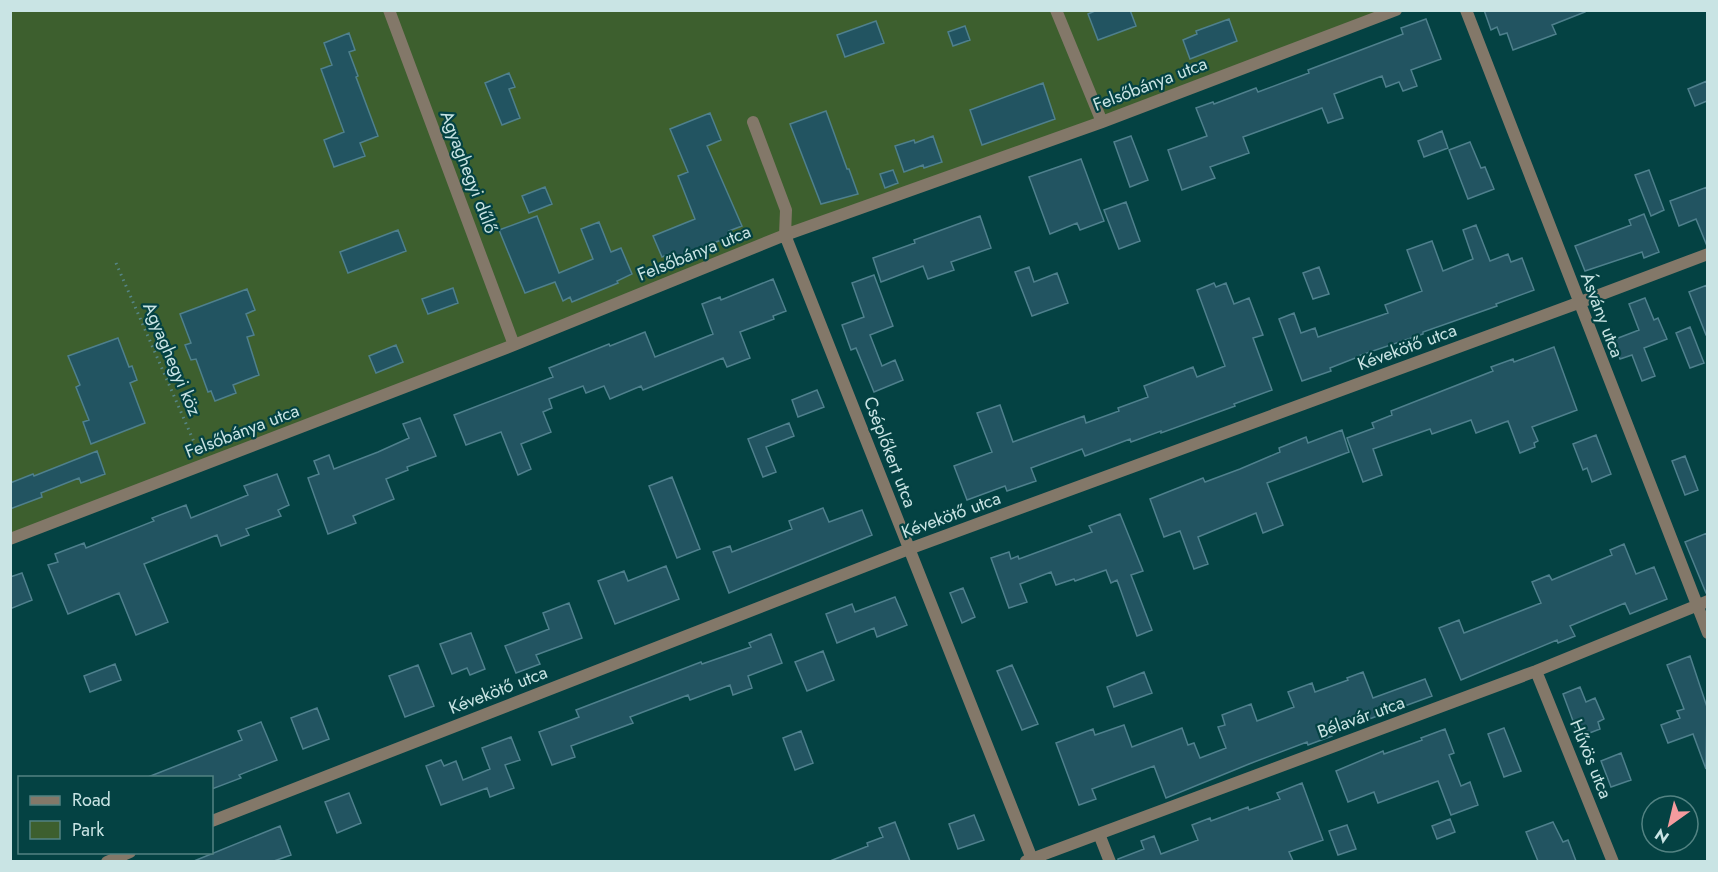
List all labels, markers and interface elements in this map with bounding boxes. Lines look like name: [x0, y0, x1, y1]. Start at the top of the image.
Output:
street label: Felsőbánya utca: [1089, 50, 1211, 118]
street label: Agyaghegyi dűlő: [434, 107, 504, 237]
street label: Felsőbánya utca: [633, 218, 755, 288]
street label: Ásvány utca: [1574, 269, 1630, 361]
street label: Agyaghegyi köz: [136, 298, 208, 421]
street label: Kévekötő utca: [1354, 317, 1460, 377]
street label: Cséplőkert utca: [857, 393, 923, 511]
street label: Felsőbánya utca: [181, 397, 303, 465]
street label: Kévekötő utca: [898, 485, 1004, 545]
street label: Kévekötő utca: [445, 659, 551, 721]
street label: Bélavár utca: [1314, 689, 1408, 745]
street label: Hűvös utca: [1563, 715, 1619, 803]
legend: [18, 776, 213, 854]
text: Road: [72, 787, 111, 813]
north arrow: [1640, 794, 1700, 854]
text: Park: [72, 817, 104, 843]
text: N: [1650, 823, 1674, 849]

